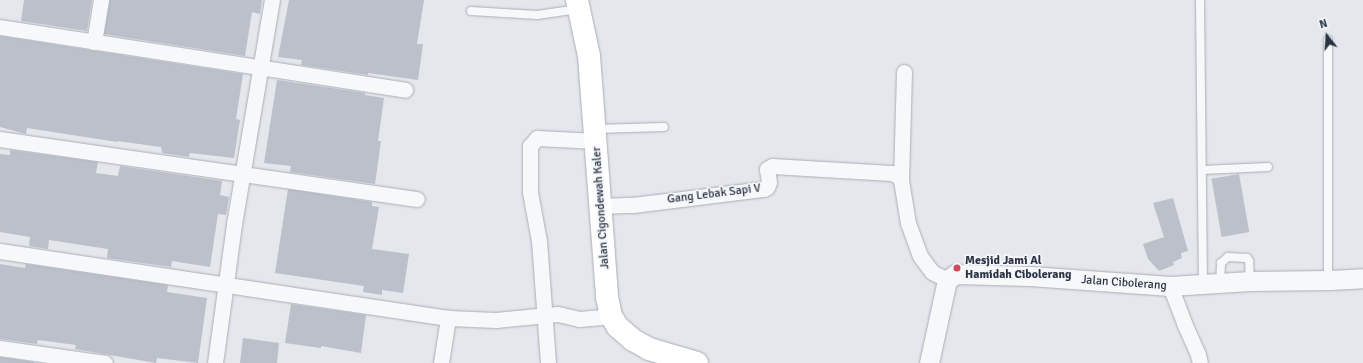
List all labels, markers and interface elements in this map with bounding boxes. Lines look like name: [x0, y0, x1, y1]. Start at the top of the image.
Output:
north arrow: [1307, 16, 1347, 56]
text: N: [1318, 17, 1329, 31]
street label: Jalan Cigondewah Kaler: [590, 146, 612, 270]
street label: Gang Lebak Sapi V: [666, 181, 762, 207]
place label: Mesjid Jami Al Hamidah Cibolerang: [965, 254, 1071, 282]
marker: Mesjid Jami Al Hamidah Cibolerang: [952, 263, 962, 273]
street label: Jalan Cibolerang: [1081, 273, 1167, 293]

